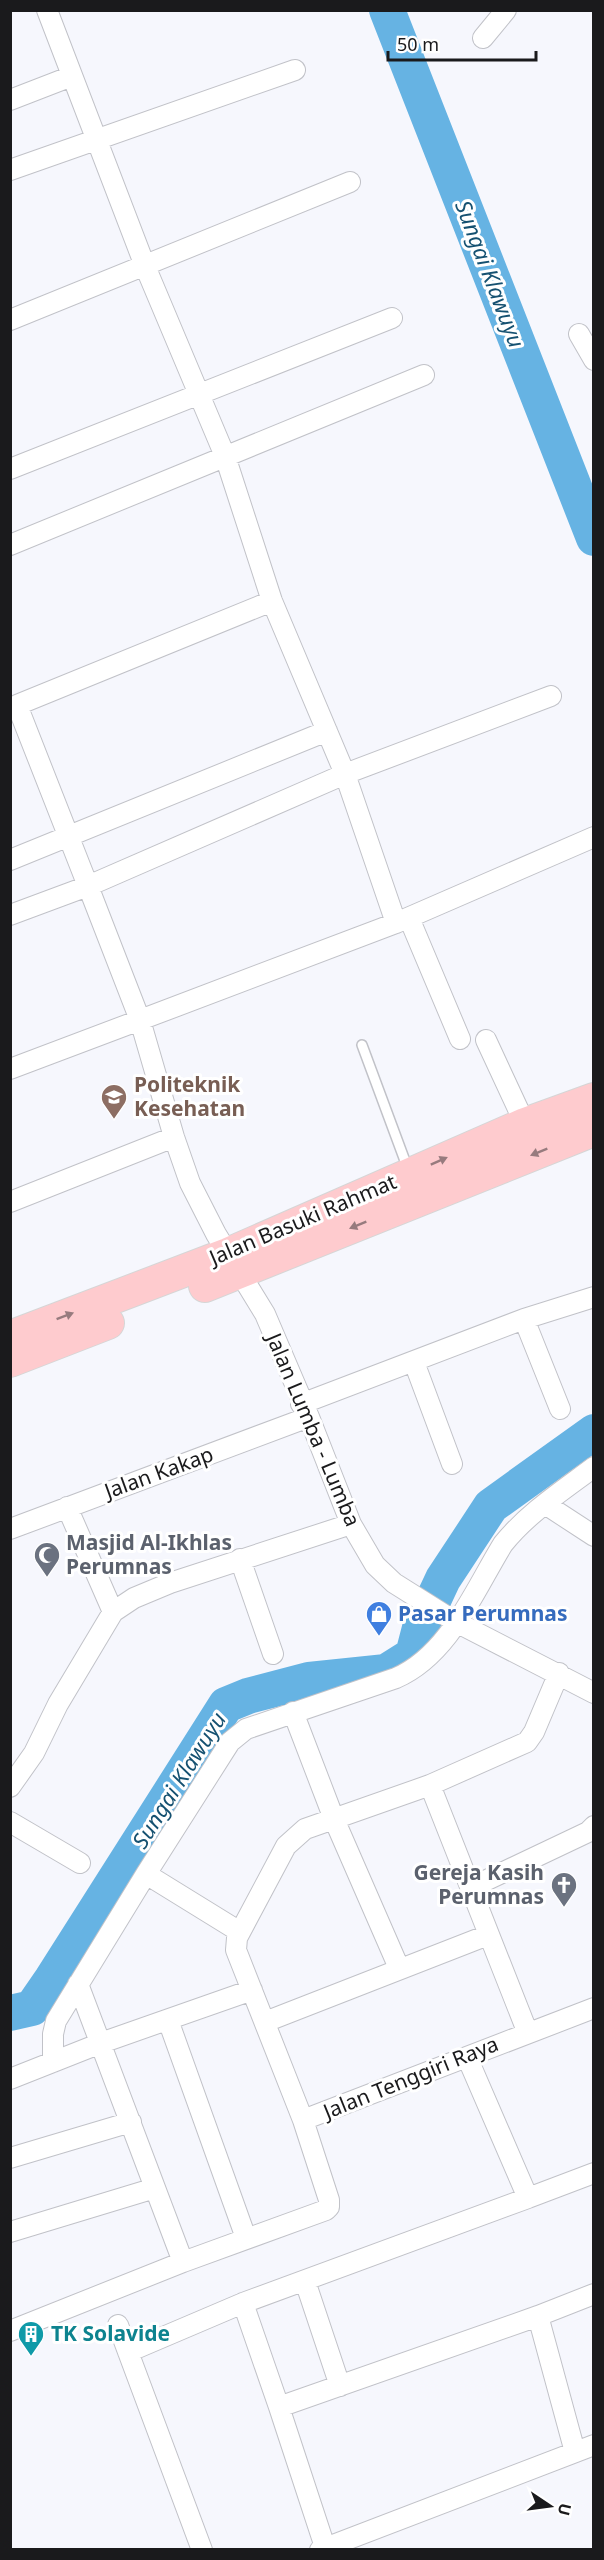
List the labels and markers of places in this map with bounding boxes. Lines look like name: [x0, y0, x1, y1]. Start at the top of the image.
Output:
place label: Politeknik Kesehatan: [134, 1070, 245, 1122]
school or university icon: Politeknik Kesehatan: [99, 1082, 129, 1120]
place label: Masjid Al-Ikhlas Perumnas: [66, 1528, 232, 1580]
mosque icon: Masjid Al-Ikhlas Perumnas: [32, 1540, 62, 1578]
shop icon: Pasar Perumnas: [364, 1599, 394, 1637]
place label: Pasar Perumnas: [398, 1599, 567, 1627]
place label: Gereja Kasih Perumnas: [413, 1858, 544, 1910]
church icon: Gereja Kasih Perumnas: [549, 1870, 579, 1908]
building icon: TK Solavide: [16, 2319, 46, 2357]
place label: TK Solavide: [51, 2319, 170, 2347]

